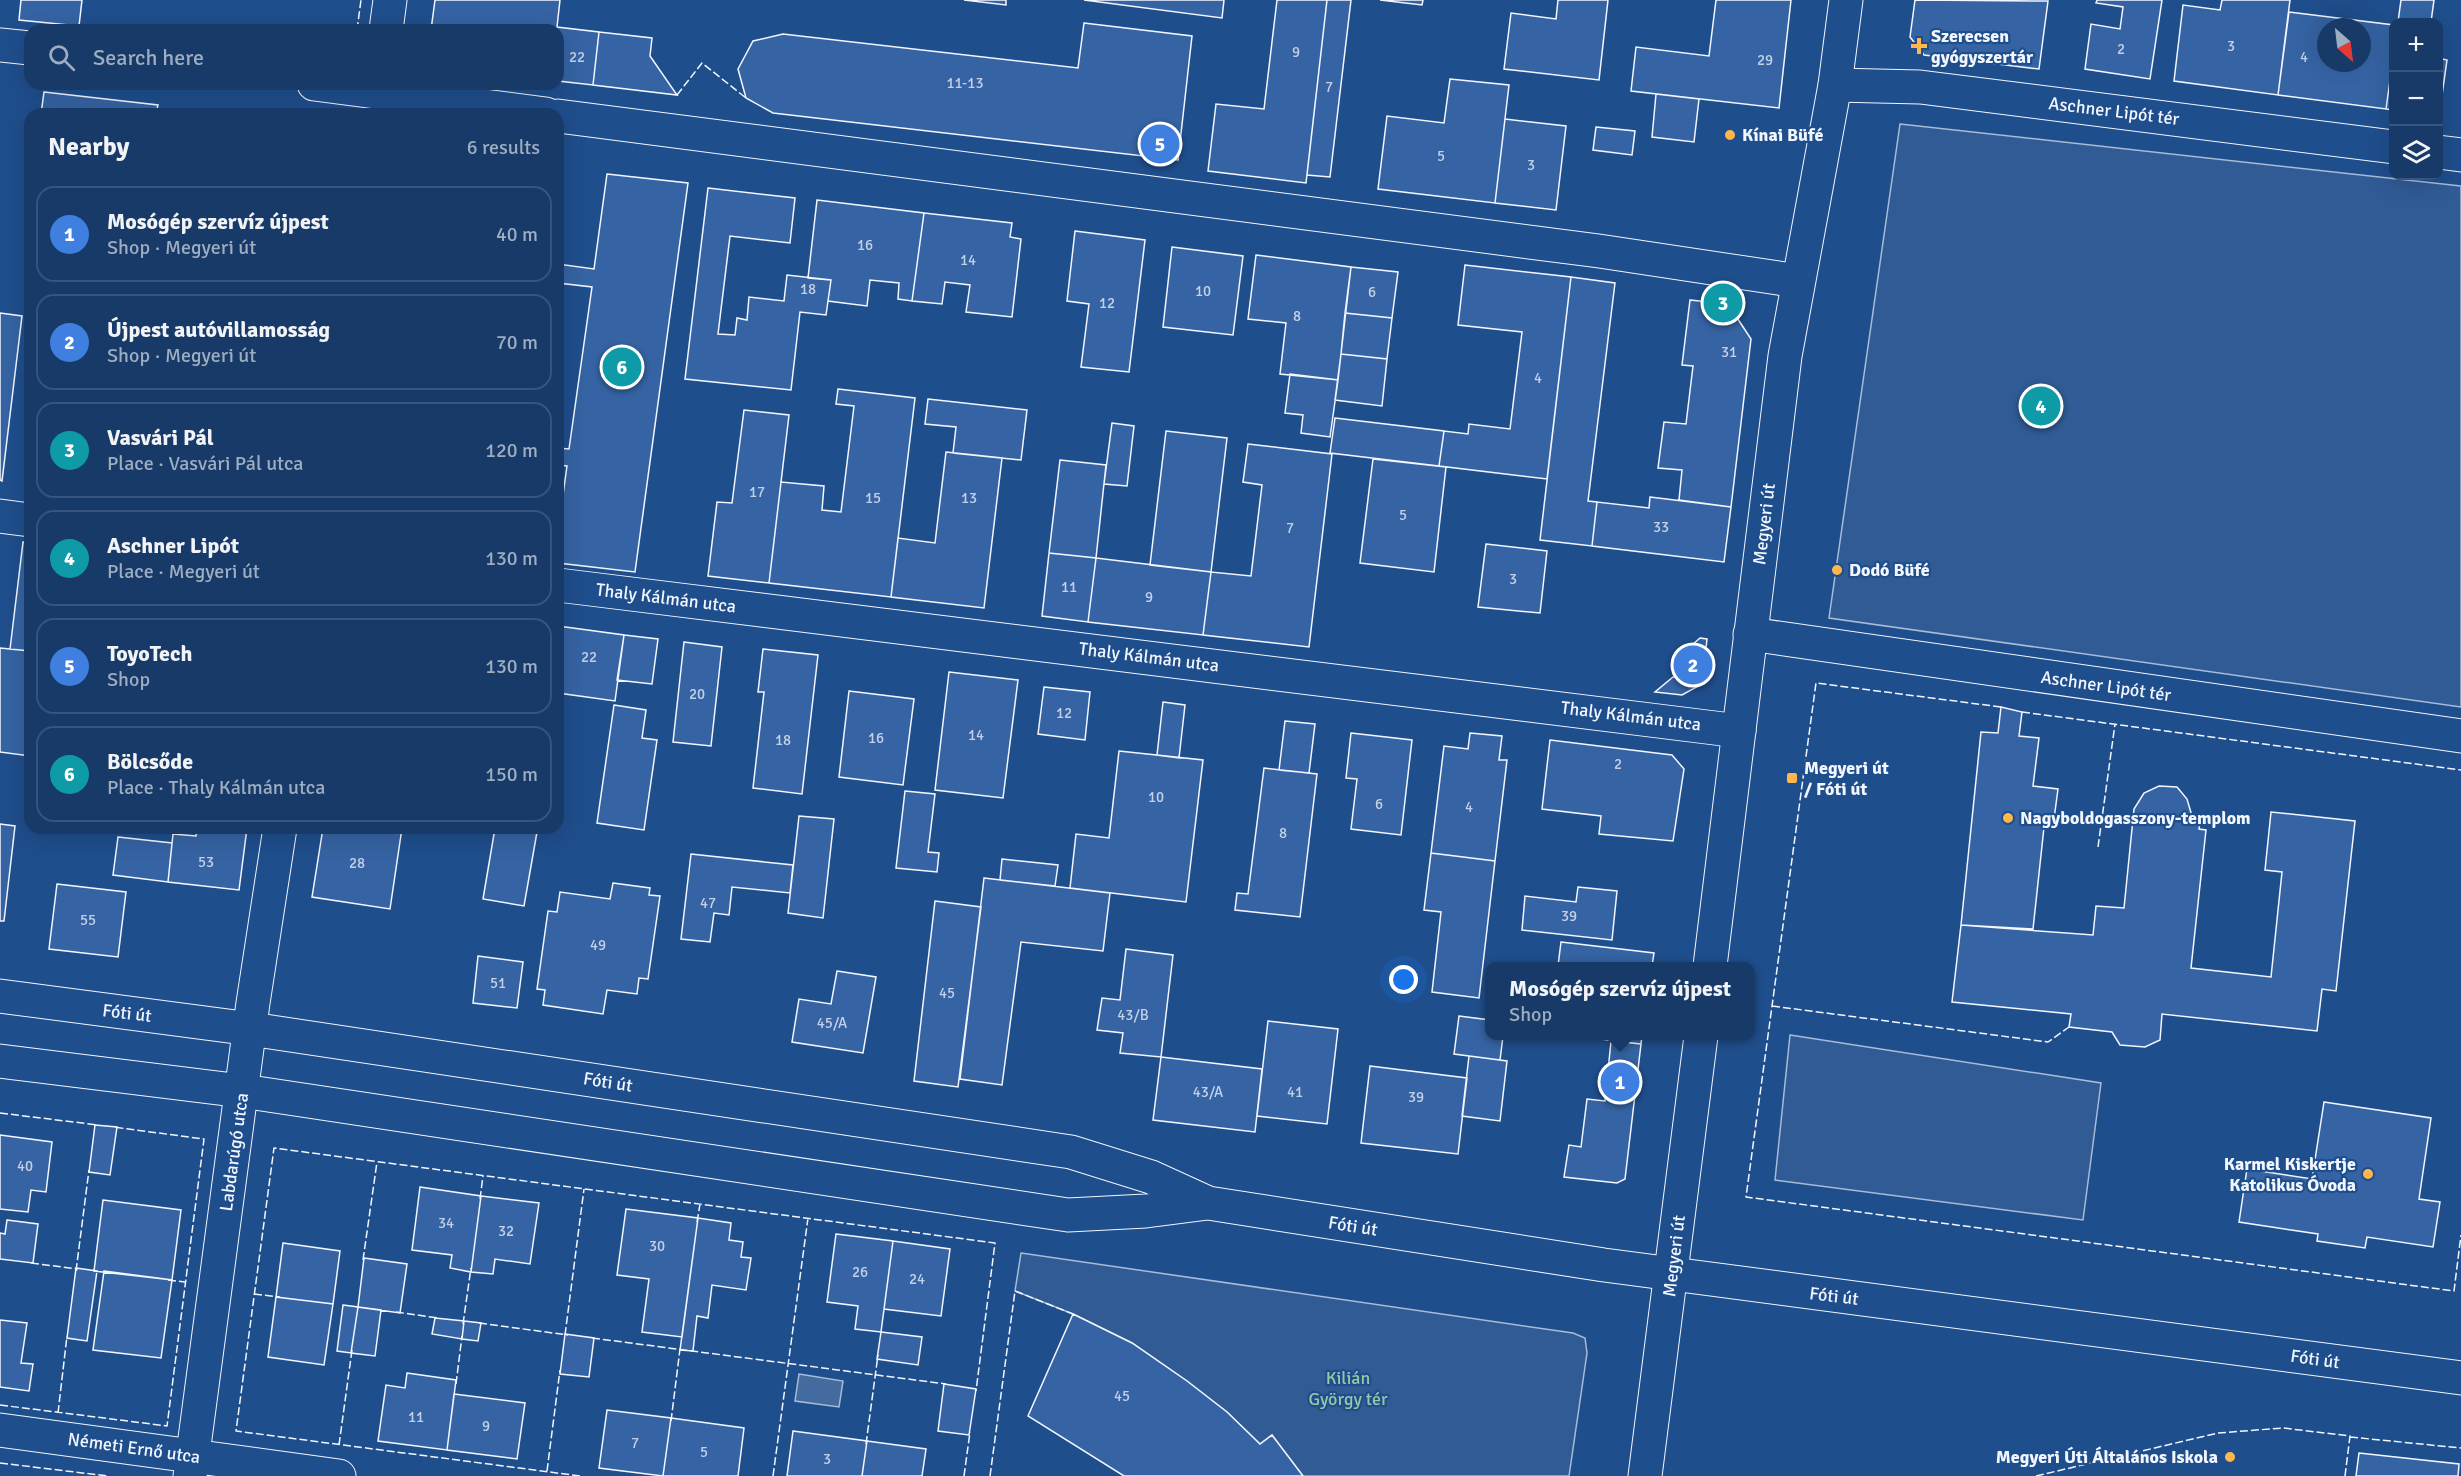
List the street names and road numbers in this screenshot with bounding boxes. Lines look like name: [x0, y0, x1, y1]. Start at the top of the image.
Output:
street label: Aschner Lipót tér: [2048, 92, 2181, 130]
street label: Megyeri út: [1748, 482, 1780, 566]
street label: Thaly Kálmán utca: [595, 578, 737, 618]
street label: Thaly Kálmán utca: [1078, 637, 1220, 677]
street label: Aschner Lipót tér: [2039, 666, 2173, 706]
street label: Thaly Kálmán utca: [1560, 696, 1702, 736]
street label: Fóti út: [101, 999, 153, 1027]
street label: Fóti út: [582, 1067, 634, 1097]
street label: Labdarúgó utca: [215, 1091, 253, 1213]
street label: Fóti út: [1327, 1211, 1379, 1241]
street label: Megyeri út: [1658, 1214, 1690, 1298]
street label: Fóti út: [1808, 1282, 1860, 1310]
street label: Fóti út: [2289, 1345, 2341, 1373]
street label: Németi Ernő utca: [66, 1428, 202, 1468]

